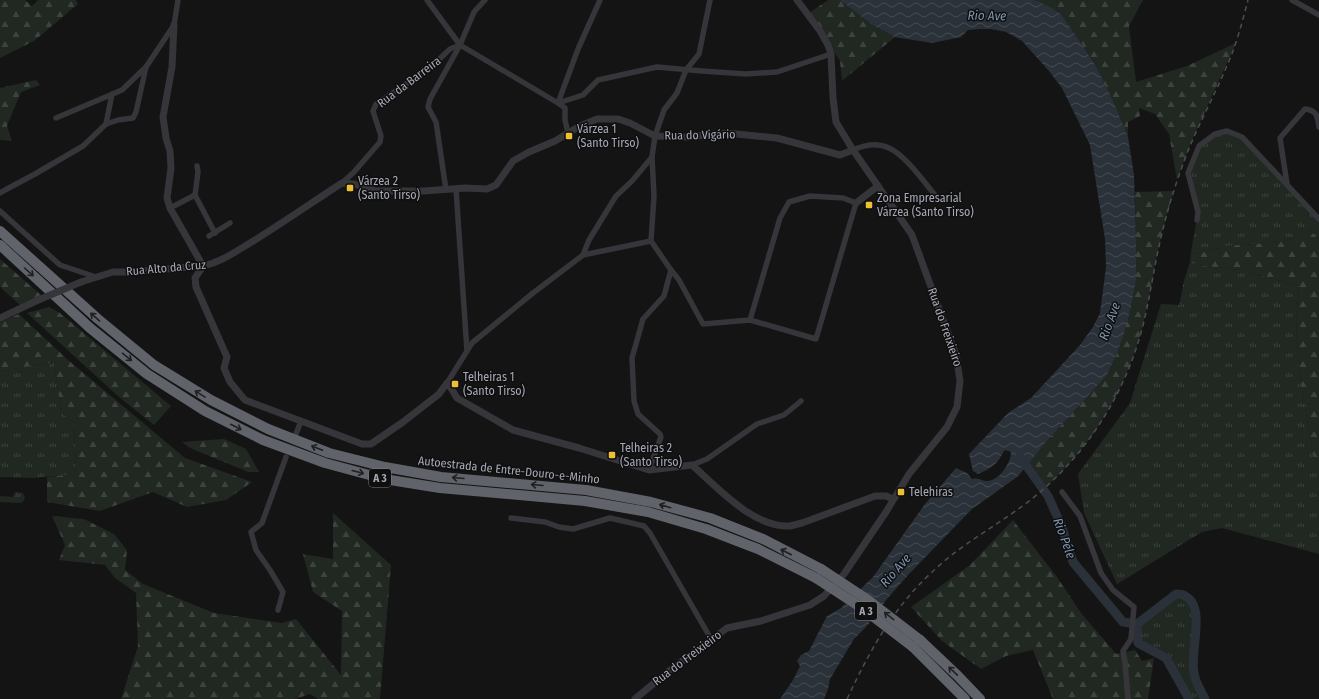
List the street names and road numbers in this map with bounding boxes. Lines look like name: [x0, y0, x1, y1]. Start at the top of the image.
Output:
street label: Rua da Barreira: [375, 54, 444, 110]
street label: Rua do Vigário: [664, 127, 736, 143]
street label: Rua Alto da Cruz: [125, 258, 207, 278]
street label: Rua do Freixieiro: [925, 286, 965, 368]
street label: Autoestrada de Entre-Douro-e-Minho: [417, 453, 601, 487]
road number: A 3: [369, 469, 391, 487]
road number: A 3: [855, 602, 877, 620]
street label: Rua do Freixieiro: [650, 628, 724, 688]

